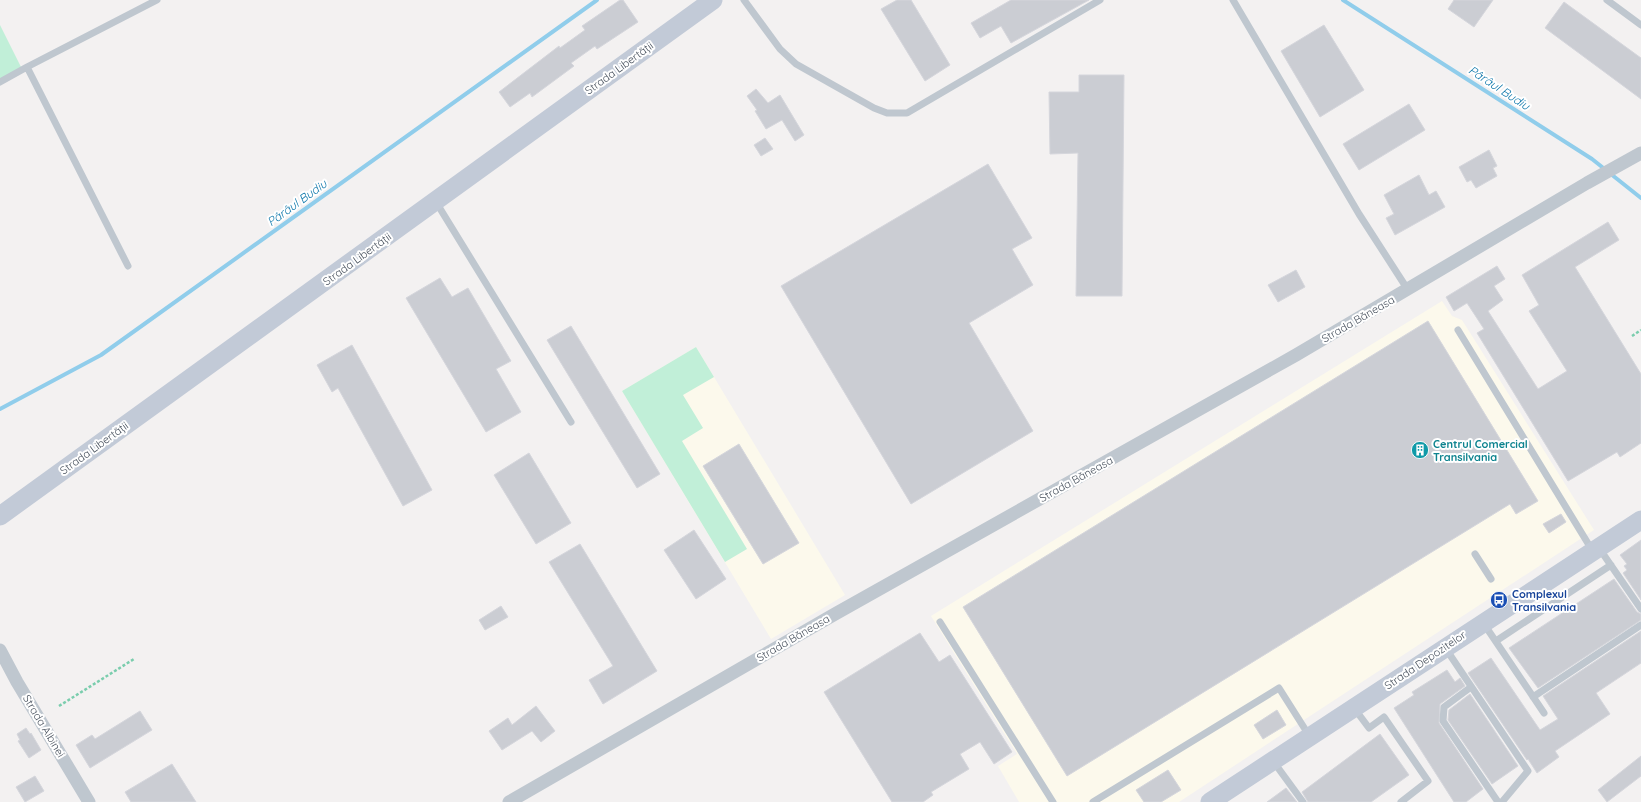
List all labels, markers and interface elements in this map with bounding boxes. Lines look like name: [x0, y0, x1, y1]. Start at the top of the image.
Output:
street label: Strada Libertății: [582, 38, 656, 98]
water label: Pârâul Budiu: [1466, 62, 1534, 114]
water label: Pârâul Budiu: [264, 175, 330, 229]
street label: Strada Libertății: [320, 229, 394, 289]
street label: Strada Băneasa: [1319, 292, 1397, 346]
street label: Strada Libertății: [57, 418, 131, 478]
place label: Centrul Comercial Transilvania: [1433, 437, 1528, 464]
building icon: Centrul Comercial Transilvania: [1410, 440, 1430, 460]
street label: Strada Băneasa: [1037, 453, 1115, 505]
place label: Complexul Transilvania: [1512, 587, 1576, 614]
bus stop icon: Complexul Transilvania: [1489, 590, 1509, 610]
street label: Strada Băneasa: [754, 611, 832, 665]
street label: Strada Depozitelor: [1382, 627, 1469, 692]
street label: Strada Albinei: [20, 692, 68, 760]

